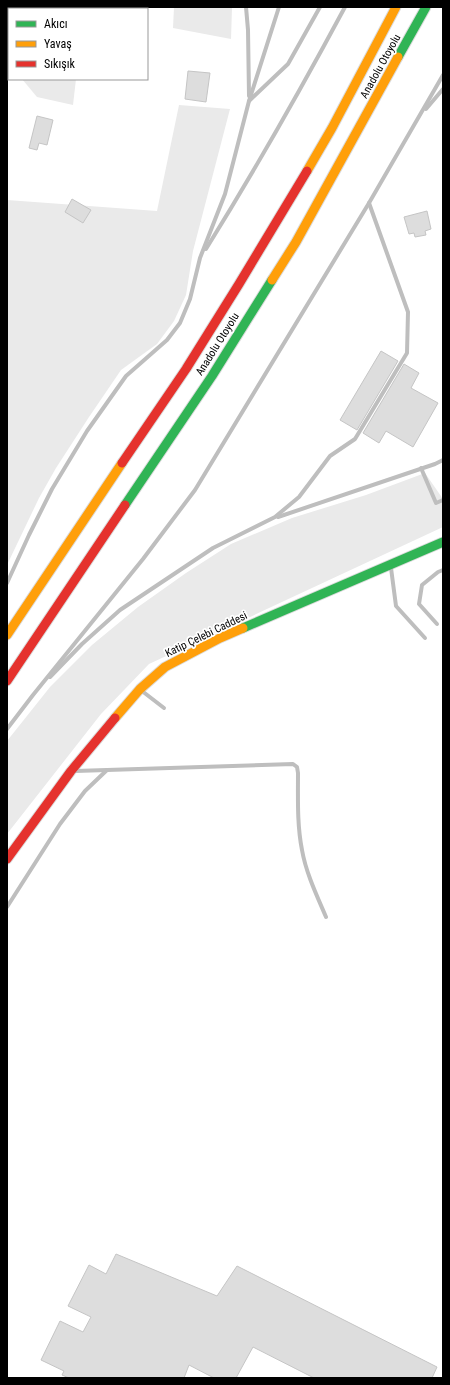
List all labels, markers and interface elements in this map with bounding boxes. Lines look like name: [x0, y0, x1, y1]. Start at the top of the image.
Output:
legend: [8, 8, 148, 80]
text: Akıcı: [44, 17, 68, 31]
street label: Anadolu Otoyolu: [357, 32, 403, 101]
text: Yavaş: [44, 37, 72, 51]
text: Sıkışık: [44, 57, 76, 71]
street label: Anadolu Otoyolu: [193, 311, 242, 378]
street label: Katip Çelebi Caddesi: [163, 609, 249, 660]

